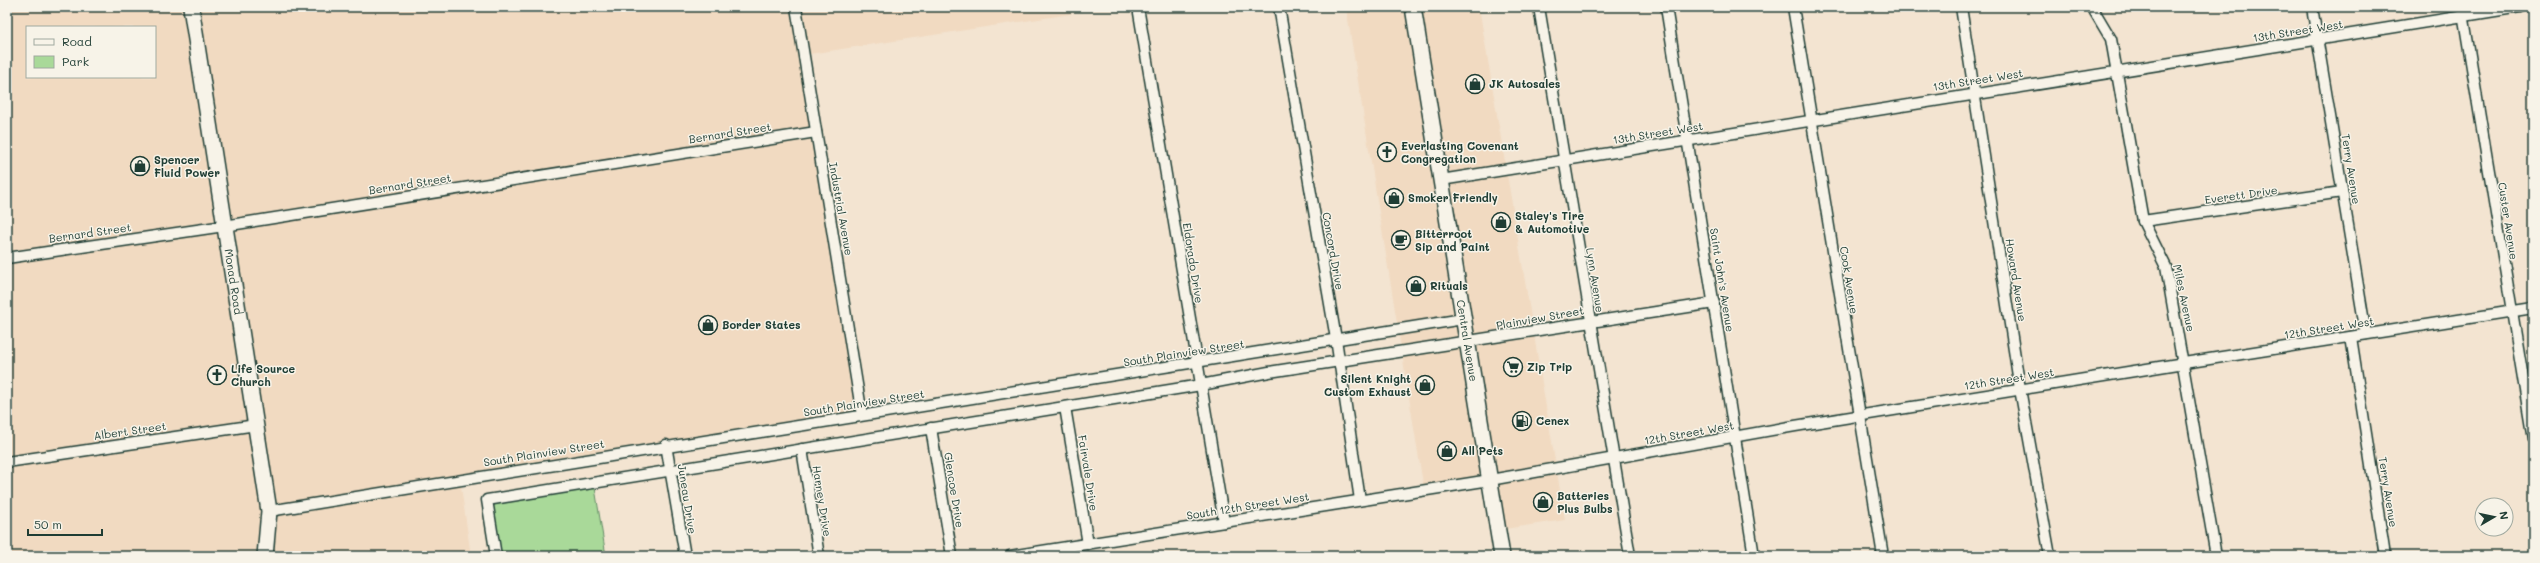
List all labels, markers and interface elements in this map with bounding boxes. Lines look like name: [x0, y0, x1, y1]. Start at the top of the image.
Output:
street label: 13th Street West: [2252, 16, 2344, 45]
legend: [26, 26, 156, 78]
text: Road: [62, 33, 92, 49]
text: Park: [62, 53, 89, 69]
street label: 13th Street West: [1932, 65, 2024, 94]
shop icon: JK Autosales: [1464, 73, 1486, 95]
place label: JK Autosales: [1489, 76, 1561, 91]
street label: 13th Street West: [1612, 118, 1704, 147]
street label: Bernard Street: [688, 119, 772, 146]
street label: Terry Avenue: [2339, 133, 2365, 205]
place label: Everlasting Covenant Congregation: [1401, 138, 1519, 166]
church icon: Everlasting Covenant Congregation: [1376, 141, 1398, 163]
place label: Spencer Fluid Power: [154, 152, 220, 180]
shop icon: Spencer Fluid Power: [129, 155, 151, 177]
street label: Industrial Avenue: [826, 161, 857, 257]
street label: Bernard Street: [368, 170, 452, 197]
street label: Custer Avenue: [2495, 181, 2522, 261]
street label: Everett Drive: [2203, 182, 2279, 207]
shop icon: Smoker Friendly: [1383, 187, 1405, 209]
place label: Smoker Friendly: [1408, 190, 1498, 205]
place label: Staley's Tire & Automotive: [1515, 208, 1590, 236]
street label: Concord Drive: [1319, 211, 1348, 291]
shop icon: Staley's Tire & Automotive: [1490, 211, 1512, 233]
street label: Bernard Street: [48, 219, 132, 246]
street label: Eldorado Drive: [1180, 222, 1207, 304]
place label: Bitterroot Sip and Paint: [1415, 226, 1490, 254]
street label: Saint John's Avenue: [1707, 227, 1738, 333]
cafe icon: Bitterroot Sip and Paint: [1390, 229, 1412, 251]
street label: Howard Avenue: [2003, 237, 2030, 323]
street label: Cook Avenue: [1837, 245, 1862, 315]
street label: Lynn Avenue: [1583, 247, 1608, 314]
street label: Monad Road: [222, 248, 246, 316]
street label: Miles Avenue: [2170, 263, 2199, 333]
shop icon: Rituals: [1405, 275, 1427, 297]
place label: Rituals: [1430, 278, 1468, 293]
street label: Central Avenue: [1454, 299, 1482, 383]
street label: Plainview Street: [1495, 302, 1585, 333]
street label: 12th Street West: [2283, 313, 2375, 342]
shop icon: Border States: [697, 314, 719, 336]
place label: Border States: [722, 317, 801, 332]
street label: South Plainview Street: [1122, 336, 1246, 369]
supermarket icon: Zip Trip: [1502, 356, 1524, 378]
place label: Zip Trip: [1527, 359, 1572, 374]
place label: Life Source Church: [231, 361, 295, 389]
church icon: Life Source Church: [206, 364, 228, 386]
street label: 12th Street West: [1963, 364, 2055, 393]
place label: Silent Knight Custom Exhaust: [1324, 371, 1411, 399]
shop icon: Silent Knight Custom Exhaust: [1414, 374, 1436, 396]
street label: South Plainview Street: [802, 386, 926, 419]
fuel station icon: Cenex: [1511, 410, 1533, 432]
place label: Cenex: [1536, 413, 1570, 428]
street label: 12th Street West: [1643, 417, 1735, 448]
street label: Albert Street: [93, 418, 167, 443]
street label: Fairvale Drive: [1075, 434, 1102, 512]
street label: South Plainview Street: [482, 436, 606, 469]
shop icon: All Pets: [1436, 440, 1458, 462]
place label: All Pets: [1461, 443, 1504, 458]
street label: Glencoe Drive: [941, 451, 968, 529]
street label: Terry Avenue: [2376, 456, 2402, 528]
street label: Juneau Drive: [675, 463, 700, 535]
street label: Harney Drive: [809, 464, 836, 538]
street label: South 12th Street West: [1185, 488, 1311, 523]
place label: Batteries Plus Bulbs: [1557, 488, 1613, 516]
shop icon: Batteries Plus Bulbs: [1532, 491, 1554, 513]
north arrow: [2474, 497, 2514, 537]
text: N: [2496, 510, 2512, 521]
scale bar: [28, 511, 102, 537]
text: 50 m: [34, 516, 62, 532]

